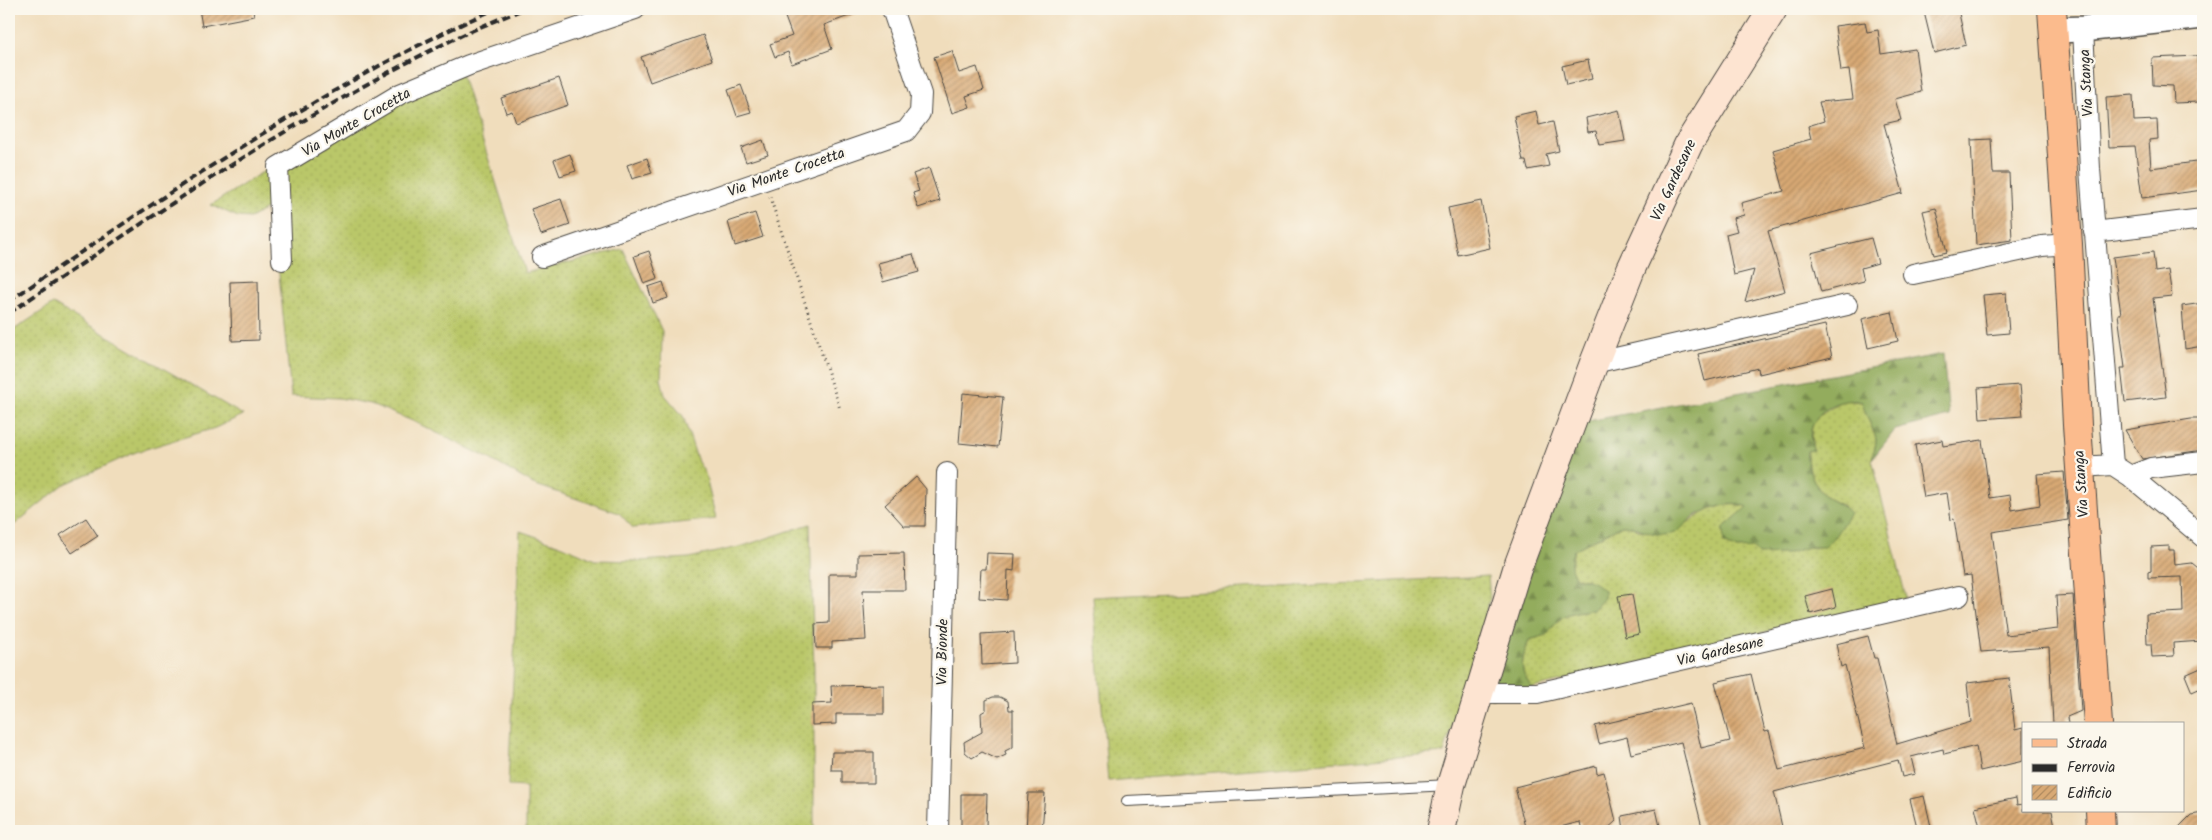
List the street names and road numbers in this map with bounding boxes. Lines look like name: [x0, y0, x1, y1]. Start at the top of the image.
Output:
street label: Via Stanga: [2073, 49, 2101, 117]
street label: Via Monte Crocetta: [297, 82, 416, 164]
street label: Via Gardesane: [1644, 135, 1704, 225]
street label: Via Monte Crocetta: [724, 142, 848, 204]
street label: Via Stanga: [2068, 449, 2096, 518]
street label: Via Bionde: [930, 618, 956, 686]
street label: Via Gardesane: [1675, 630, 1766, 674]

